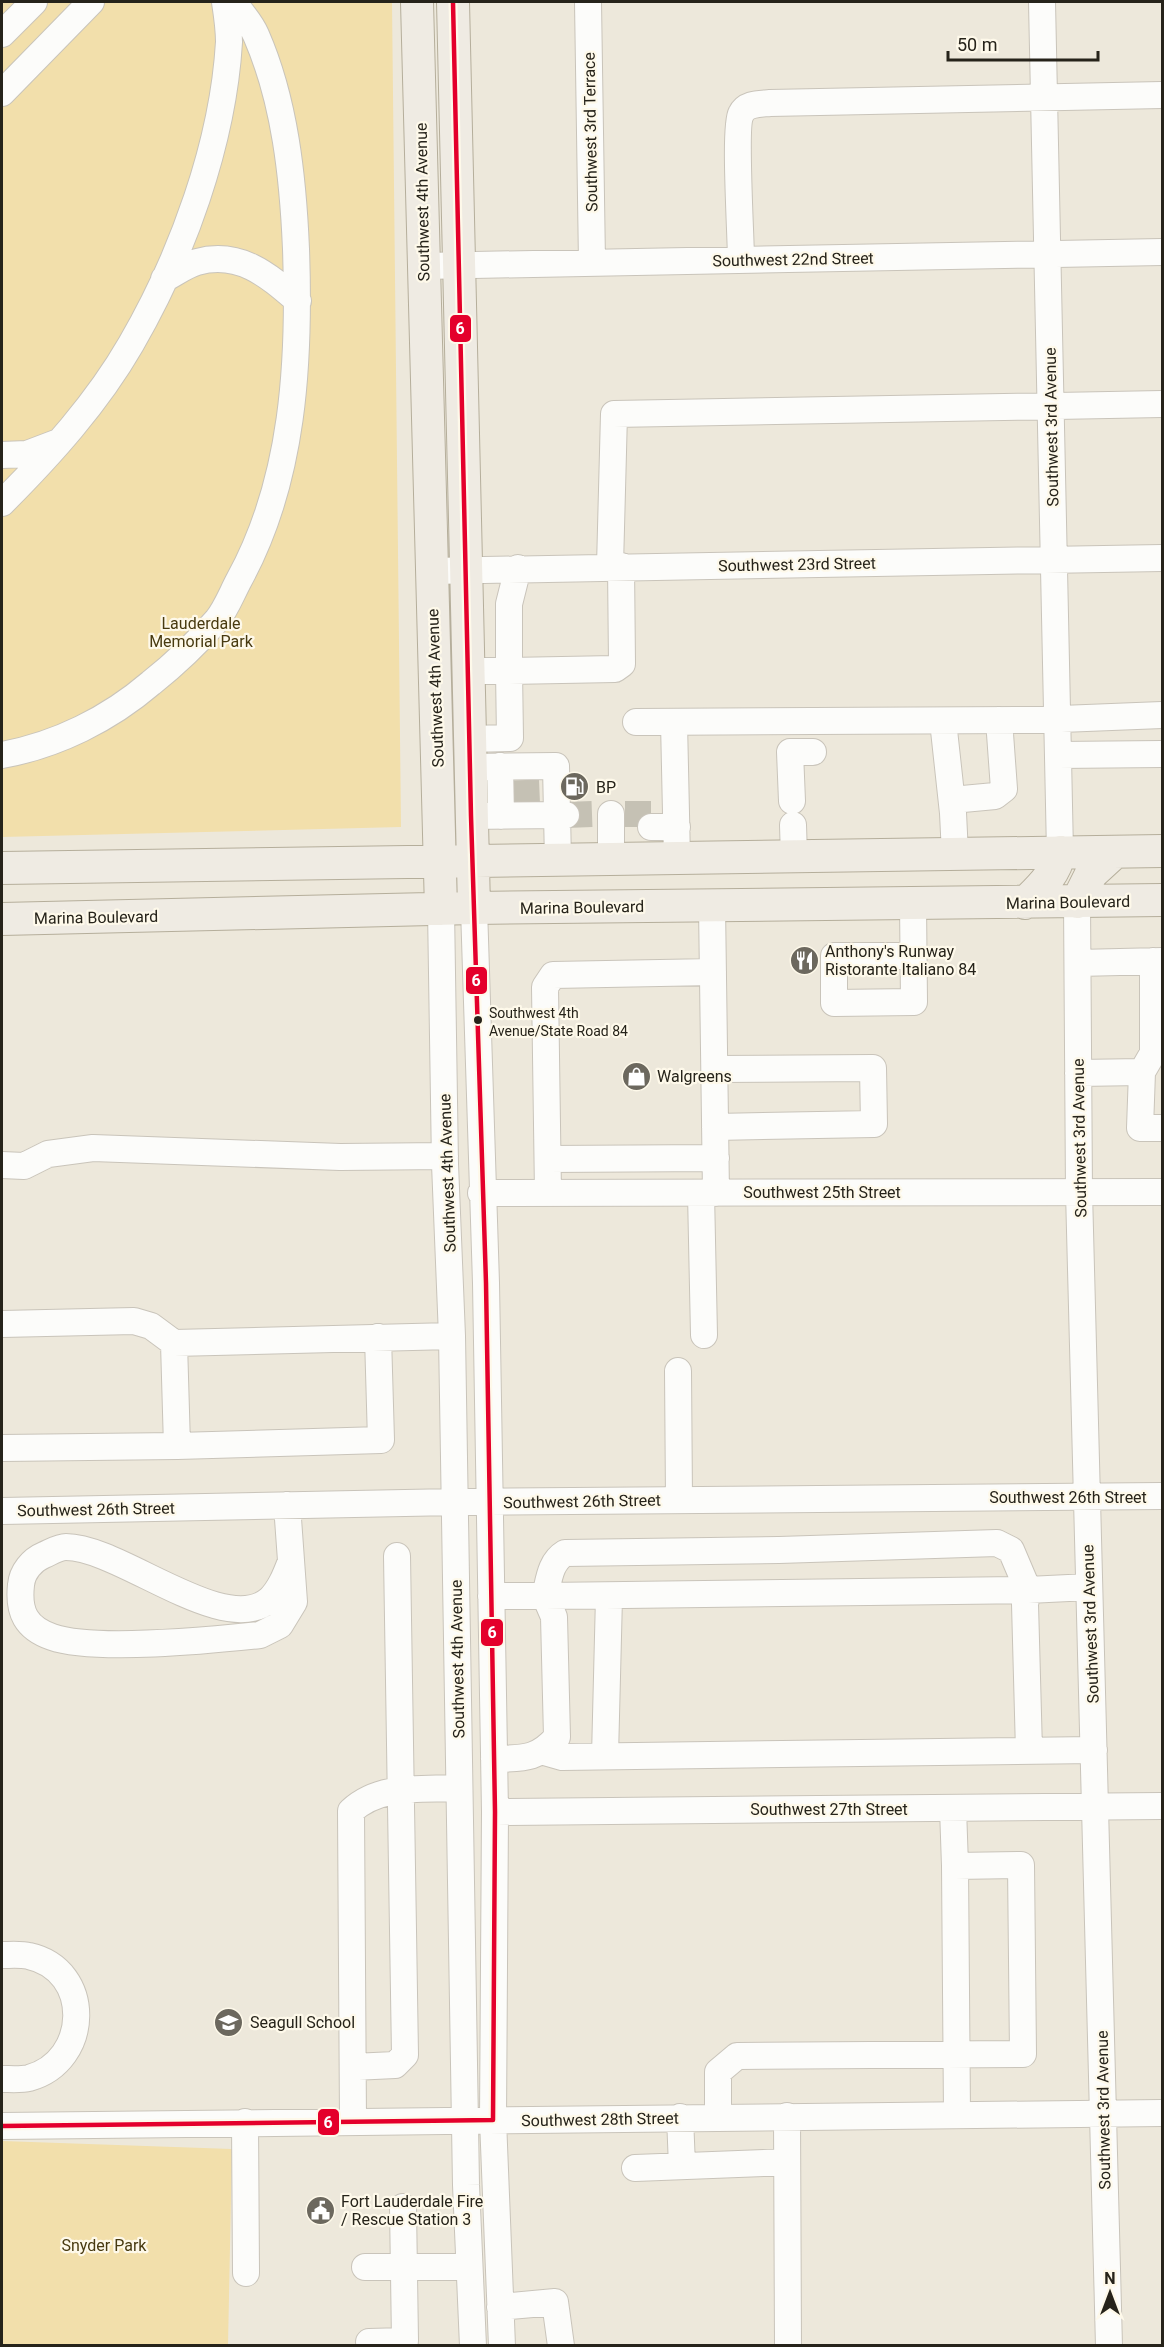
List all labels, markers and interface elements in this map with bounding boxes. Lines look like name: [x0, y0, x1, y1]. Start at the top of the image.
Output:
scale bar: [948, 24, 1098, 62]
text: 50 m: [957, 34, 997, 55]
street label: Southwest 3rd Terrace: [580, 52, 601, 212]
street label: Southwest 4th Avenue: [412, 122, 433, 282]
street label: Southwest 22nd Street: [712, 249, 874, 270]
line badge: 6: [449, 314, 472, 343]
text: 6: [455, 319, 465, 338]
street label: Southwest 3rd Avenue: [1041, 347, 1062, 507]
street label: Southwest 23rd Street: [718, 554, 876, 575]
street label: Southwest 4th Avenue: [423, 608, 448, 768]
park label: Lauderdale Memorial Park: [149, 614, 254, 651]
fuel station icon: BP: [559, 771, 591, 803]
place label: BP: [596, 778, 616, 797]
street label: Marina Boulevard: [1006, 892, 1130, 913]
street label: Marina Boulevard: [520, 897, 644, 918]
street label: Marina Boulevard: [34, 907, 158, 928]
place label: Anthony's Runway Ristorante Italiano 84: [825, 942, 976, 979]
restaurant icon: Anthony's Runway Ristorante Italiano 84: [788, 944, 820, 976]
line badge: 6: [465, 966, 488, 995]
text: 6: [471, 971, 481, 990]
place label: Southwest 4th Avenue/State Road 84: [489, 1005, 628, 1039]
marker: Southwest 4th Avenue/State Road 84: [472, 1014, 484, 1026]
street label: Southwest 3rd Avenue: [1069, 1058, 1090, 1218]
shop icon: Walgreens: [620, 1060, 652, 1092]
place label: Walgreens: [657, 1067, 732, 1086]
street label: Southwest 4th Avenue: [435, 1093, 460, 1253]
street label: Southwest 25th Street: [743, 1183, 901, 1202]
street label: Southwest 26th Street: [989, 1488, 1147, 1507]
street label: Southwest 26th Street: [503, 1491, 661, 1512]
street label: Southwest 26th Street: [17, 1499, 175, 1520]
street label: Southwest 3rd Avenue: [1078, 1544, 1103, 1704]
street label: Southwest 4th Avenue: [447, 1579, 468, 1739]
line badge: 6: [480, 1618, 504, 1647]
text: 6: [487, 1623, 497, 1642]
street label: Southwest 27th Street: [750, 1800, 908, 1819]
school or university icon: Seagull School: [213, 2006, 245, 2038]
place label: Seagull School: [250, 2013, 355, 2032]
street label: Southwest 3rd Avenue: [1093, 2030, 1114, 2190]
line badge: 6: [317, 2108, 340, 2136]
street label: Southwest 28th Street: [521, 2109, 679, 2130]
text: 6: [323, 2113, 333, 2132]
place label: Fort Lauderdale Fire / Rescue Station 3: [341, 2192, 483, 2229]
public building icon: Fort Lauderdale Fire / Rescue Station 3: [304, 2194, 336, 2226]
park label: Snyder Park: [62, 2236, 147, 2255]
north arrow: [1080, 2263, 1140, 2323]
text: N: [1104, 2269, 1116, 2288]

